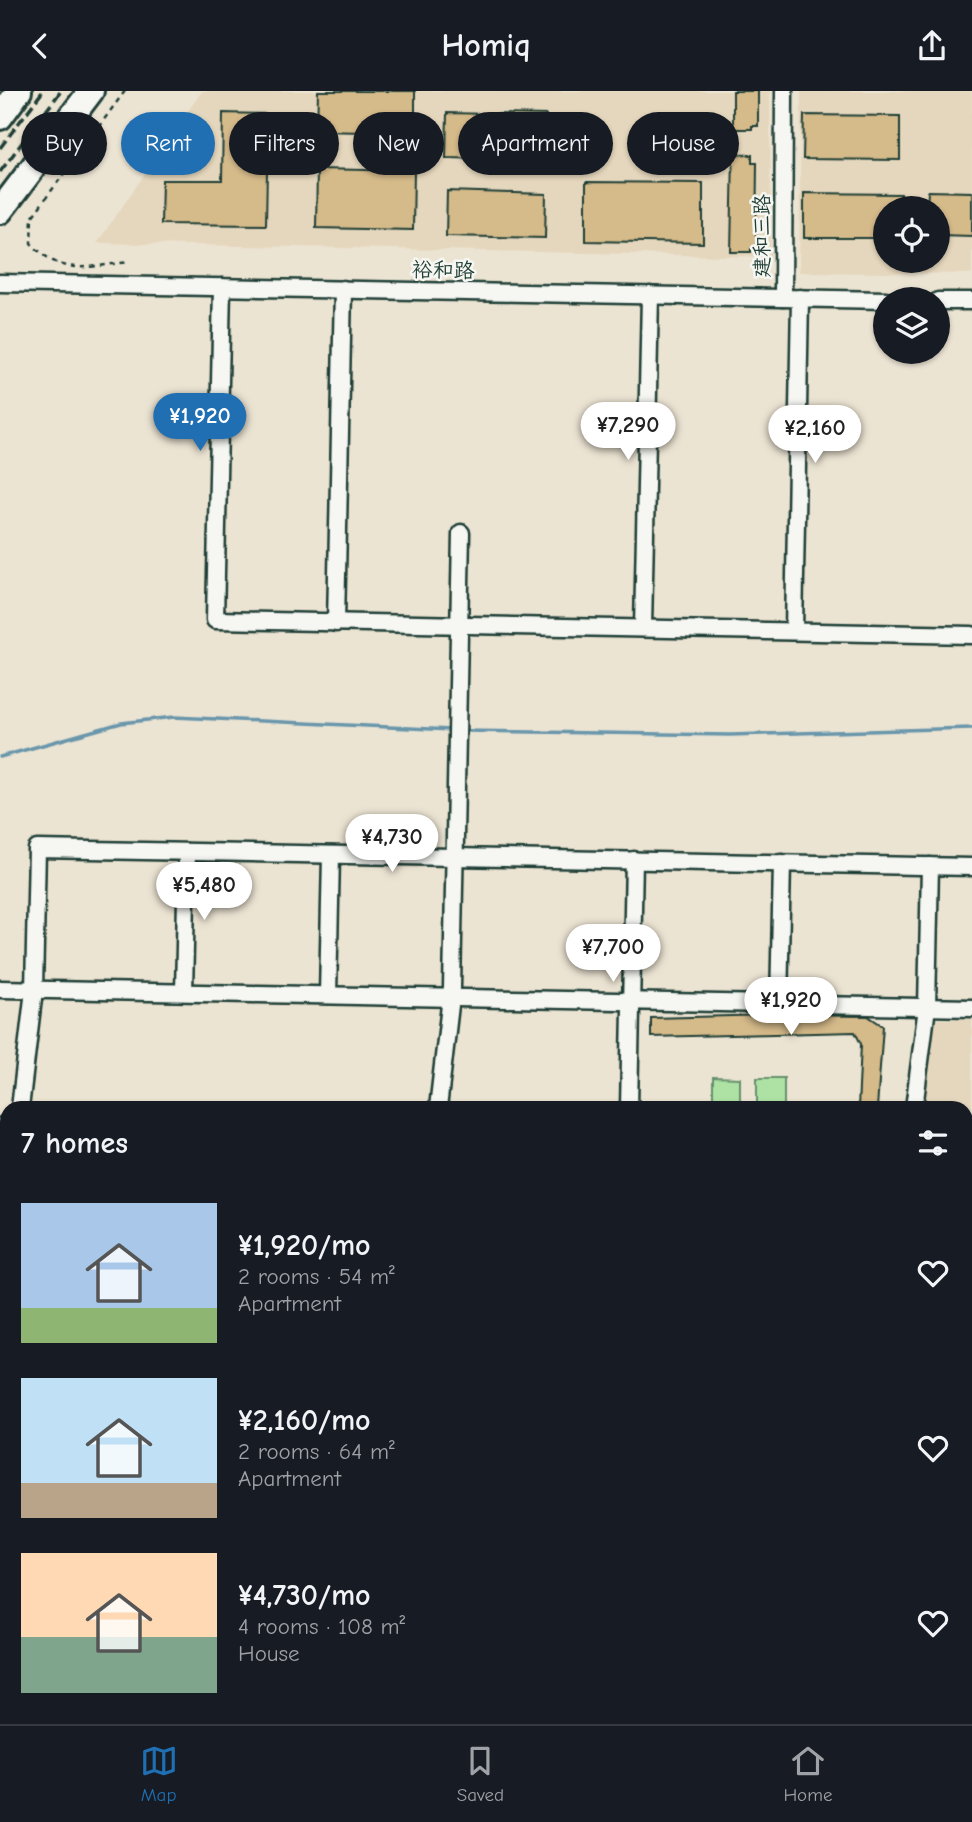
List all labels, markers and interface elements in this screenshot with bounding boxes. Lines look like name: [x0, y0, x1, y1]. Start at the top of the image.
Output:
icon: back: [21, 27, 59, 65]
text: Homiq: [442, 27, 531, 64]
icon: share: [913, 27, 951, 65]
chip: Buy: [21, 112, 107, 175]
chip: Rent: [121, 112, 215, 175]
chip: Filters: [229, 112, 339, 175]
chip: New: [353, 112, 444, 175]
chip: Apartment: [458, 112, 613, 175]
chip: House: [627, 112, 739, 175]
street label: 建和三路: [750, 194, 774, 278]
map controls: [873, 196, 950, 364]
button: locate: [873, 196, 950, 273]
street label: 裕和路: [411, 257, 475, 283]
button: layers: [873, 287, 950, 364]
pin: ¥1,920: [143, 393, 257, 453]
text: ¥1,920: [169, 402, 231, 429]
pin: ¥7,290: [571, 403, 685, 462]
pin: ¥2,160: [758, 405, 872, 465]
text: ¥7,290: [597, 411, 659, 438]
text: ¥2,160: [784, 414, 846, 441]
pin: ¥4,730: [335, 815, 449, 874]
text: ¥4,730: [361, 823, 423, 850]
pin: ¥5,480: [147, 863, 261, 922]
text: ¥5,480: [172, 871, 236, 898]
pin: ¥7,700: [556, 925, 670, 984]
text: ¥7,700: [582, 933, 644, 960]
pin: ¥1,920: [734, 977, 848, 1037]
text: ¥1,920: [760, 986, 822, 1013]
icon: filters: [914, 1124, 952, 1162]
text: 7 homes: [21, 1126, 128, 1161]
text: ¥1,920/mo: [238, 1228, 371, 1263]
icon: home: [77, 1231, 161, 1315]
icon: heart: [914, 1254, 952, 1292]
text: 2 rooms · 54 m²: [238, 1263, 395, 1290]
text: Apartment: [238, 1290, 341, 1317]
text: ¥2,160/mo: [238, 1403, 371, 1438]
icon: home: [77, 1406, 161, 1490]
icon: heart: [914, 1429, 952, 1467]
text: 2 rooms · 64 m²: [238, 1438, 395, 1465]
text: Apartment: [238, 1465, 341, 1492]
text: ¥4,730/mo: [238, 1578, 371, 1613]
icon: home: [77, 1581, 161, 1665]
icon: heart: [914, 1604, 952, 1642]
text: 4 rooms · 108 m²: [238, 1613, 405, 1640]
text: House: [238, 1640, 300, 1667]
tab: Map: [140, 1742, 178, 1806]
tab: Saved: [457, 1742, 504, 1806]
tab: Home: [783, 1742, 832, 1806]

